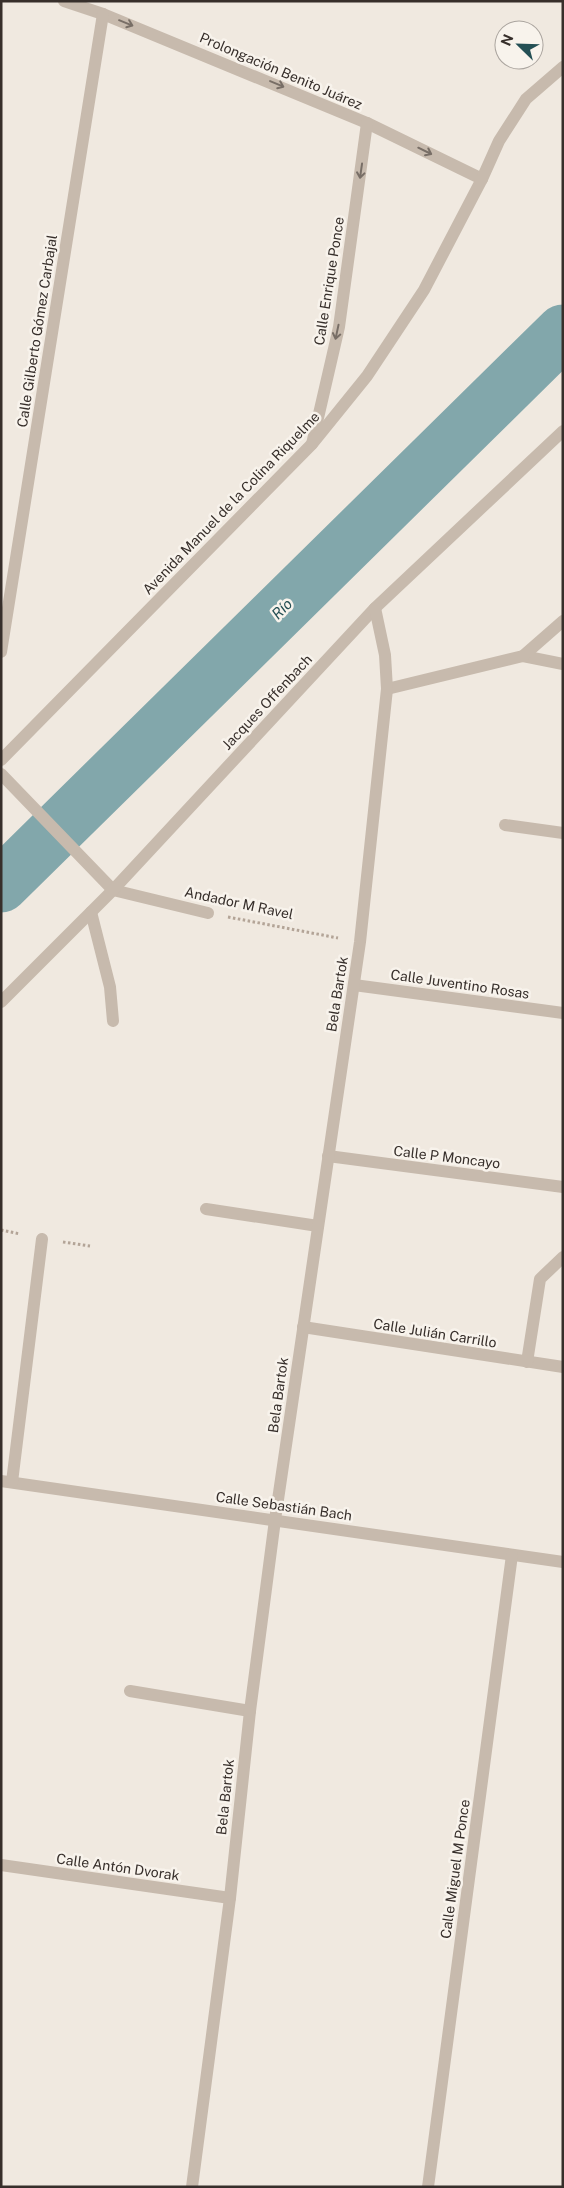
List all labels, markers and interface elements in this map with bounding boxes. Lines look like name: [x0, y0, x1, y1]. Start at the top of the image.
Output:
one-way arrow: [118, 19, 134, 28]
north arrow: [494, 20, 544, 70]
street label: Prolongación Benito Juárez: [197, 29, 365, 113]
text: N: [498, 32, 517, 48]
one-way arrow: [269, 80, 284, 90]
one-way arrow: [417, 147, 432, 156]
one-way arrow: [355, 163, 365, 179]
street label: Calle Enrique Ponce: [311, 216, 347, 346]
street label: Calle Gilberto Gómez Carbajal: [14, 233, 60, 429]
one-way arrow: [332, 323, 342, 339]
street label: Avenida Manuel de la Colina Riquelme: [139, 408, 323, 598]
water label: Río: [268, 595, 295, 622]
street label: Jacques Offenbach: [219, 651, 315, 753]
street label: Andador M Ravel: [183, 884, 295, 922]
street label: Bela Bartok: [323, 955, 351, 1033]
street label: Calle Juventino Rosas: [390, 966, 530, 1002]
street label: Calle P Moncayo: [393, 1143, 501, 1171]
street label: Calle Julián Carrillo: [372, 1315, 498, 1351]
street label: Bela Bartok: [265, 1356, 291, 1434]
street label: Calle Sebastián Bach: [215, 1489, 353, 1523]
street label: Bela Bartok: [213, 1758, 237, 1836]
street label: Calle Miguel M Ponce: [437, 1798, 473, 1940]
street label: Calle Antón Dvorak: [55, 1850, 181, 1884]

